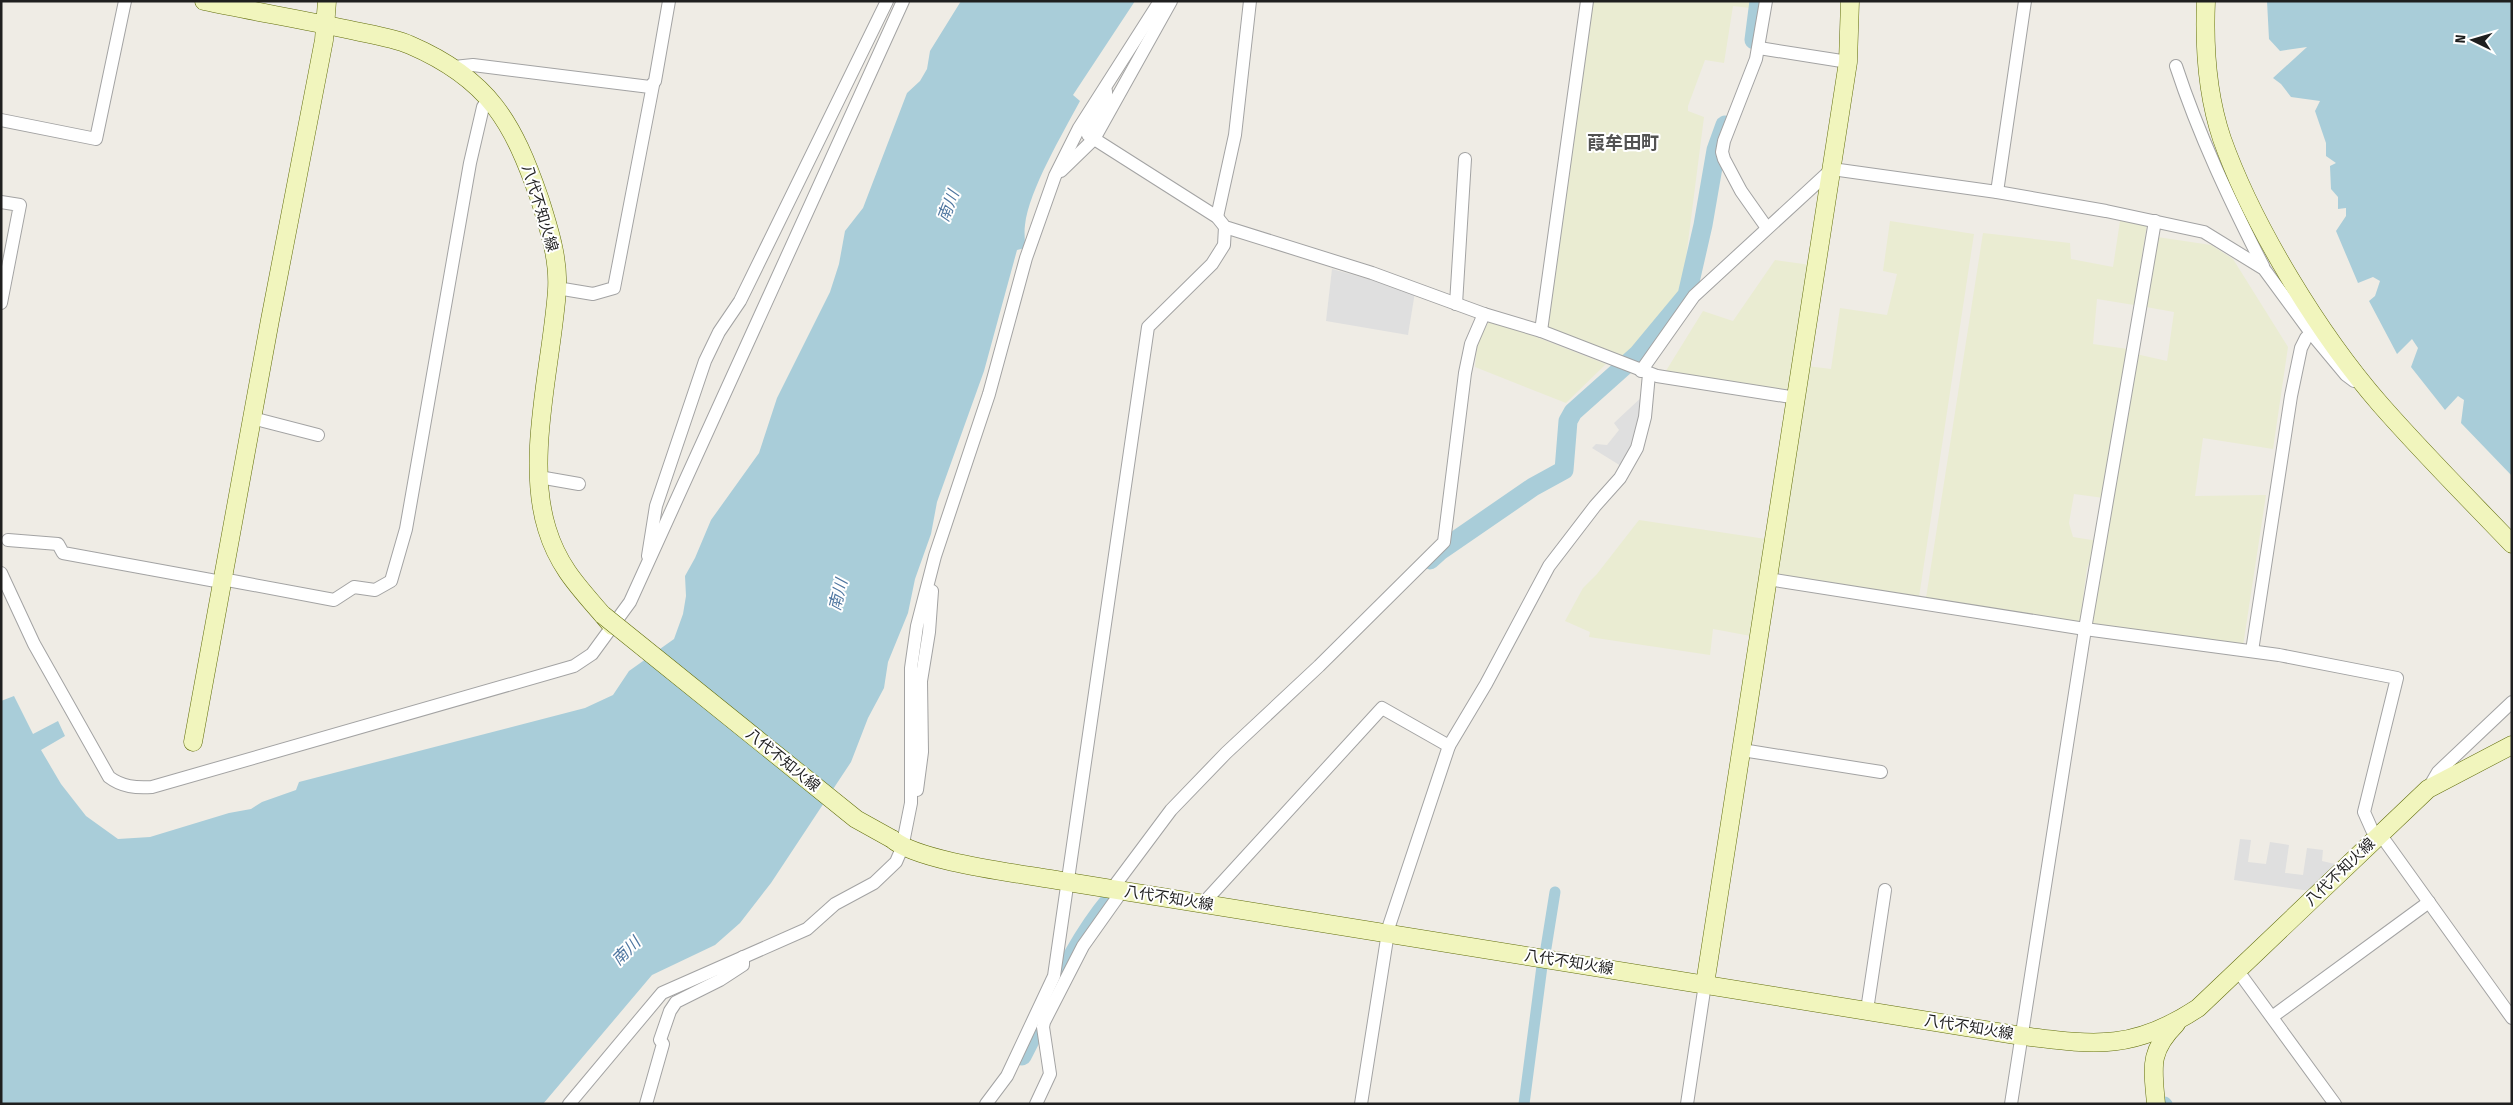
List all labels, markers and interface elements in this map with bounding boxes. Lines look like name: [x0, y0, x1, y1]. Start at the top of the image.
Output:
north arrow: [2448, 15, 2498, 65]
text: N: [2452, 34, 2469, 44]
district label: 葭牟田町: [1587, 132, 1659, 154]
street label: 八代不知火線: [518, 162, 562, 254]
water label: 南川: [933, 186, 963, 224]
water label: 南川: [825, 575, 852, 613]
street label: 八代不知火線: [742, 725, 824, 795]
street label: 八代不知火線: [2301, 834, 2379, 910]
street label: 八代不知火線: [1123, 882, 1215, 914]
water label: 南川: [608, 932, 645, 969]
street label: 八代不知火線: [1523, 946, 1615, 978]
street label: 八代不知火線: [1923, 1011, 2015, 1043]

